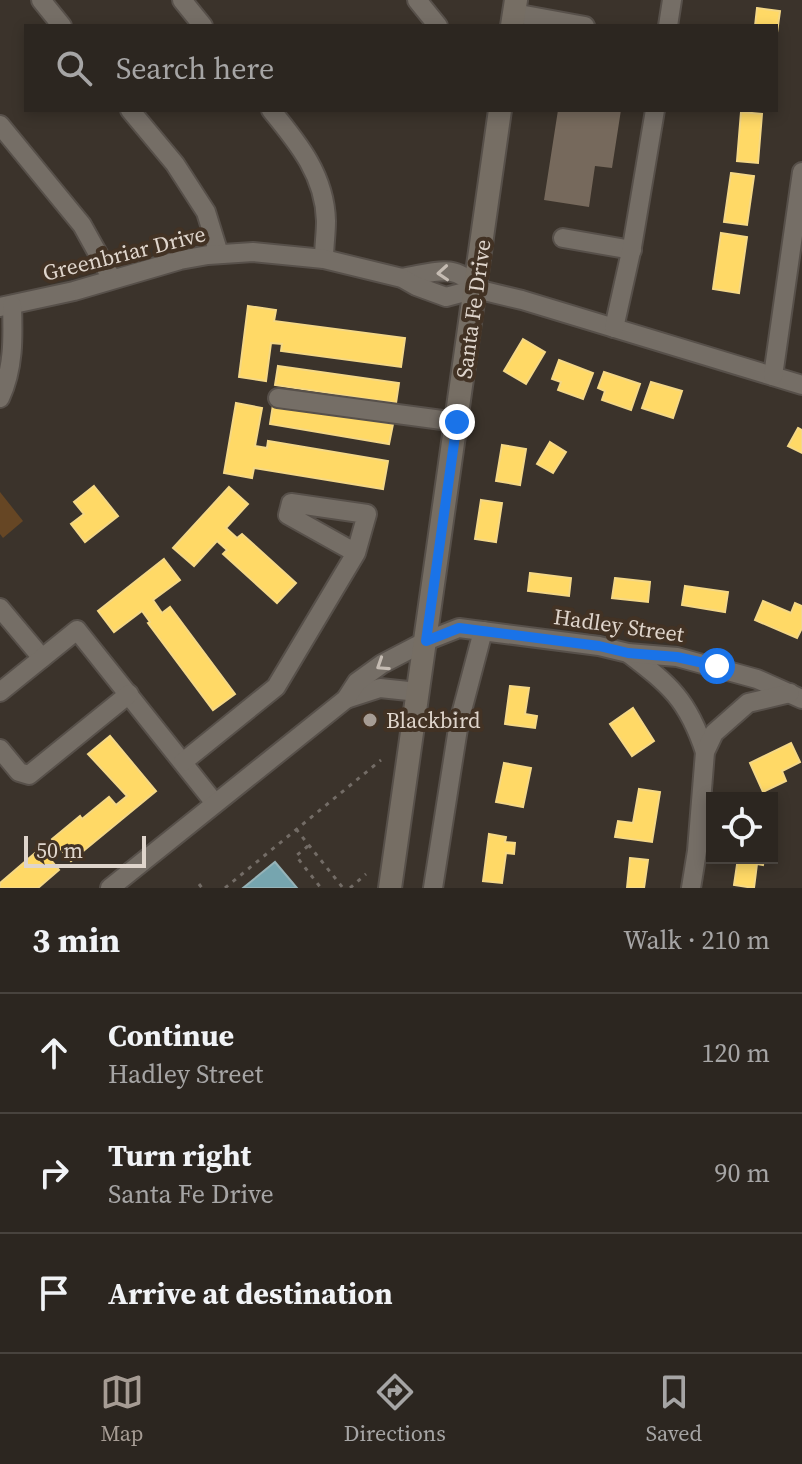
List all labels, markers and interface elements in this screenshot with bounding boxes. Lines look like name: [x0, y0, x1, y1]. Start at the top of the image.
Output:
search box: [24, 24, 778, 112]
icon: search: [52, 46, 96, 90]
text: Search here: [116, 48, 274, 89]
street label: Greenbriar Drive: [39, 218, 209, 288]
street label: Santa Fe Drive: [448, 237, 498, 381]
one-way arrow: [436, 264, 449, 281]
route end: [439, 404, 475, 440]
street label: Hadley Street: [552, 601, 687, 649]
route start: [699, 648, 735, 684]
one-way arrow: [376, 655, 391, 670]
place label: Blackbird: [386, 705, 481, 735]
marker: Blackbird: [361, 711, 379, 729]
map controls: [706, 792, 778, 864]
button: locate: [706, 792, 778, 864]
scale bar: [24, 832, 146, 868]
text: 50 m: [36, 835, 83, 865]
text: 3 min: [32, 917, 120, 963]
text: Walk · 210 m: [623, 922, 770, 958]
text: Continue: [108, 1015, 234, 1056]
icon: ahead: [32, 1031, 76, 1075]
text: 120 m: [702, 1035, 770, 1071]
text: Hadley Street: [108, 1056, 263, 1092]
text: Turn right: [108, 1135, 251, 1176]
icon: right: [32, 1151, 76, 1195]
text: 90 m: [715, 1155, 770, 1191]
text: Santa Fe Drive: [108, 1176, 274, 1212]
icon: arrive: [32, 1271, 76, 1315]
text: Arrive at destination: [108, 1273, 393, 1314]
tab: Map: [100, 1370, 144, 1448]
tab: Directions: [344, 1370, 446, 1448]
tab: Saved: [646, 1370, 702, 1448]

